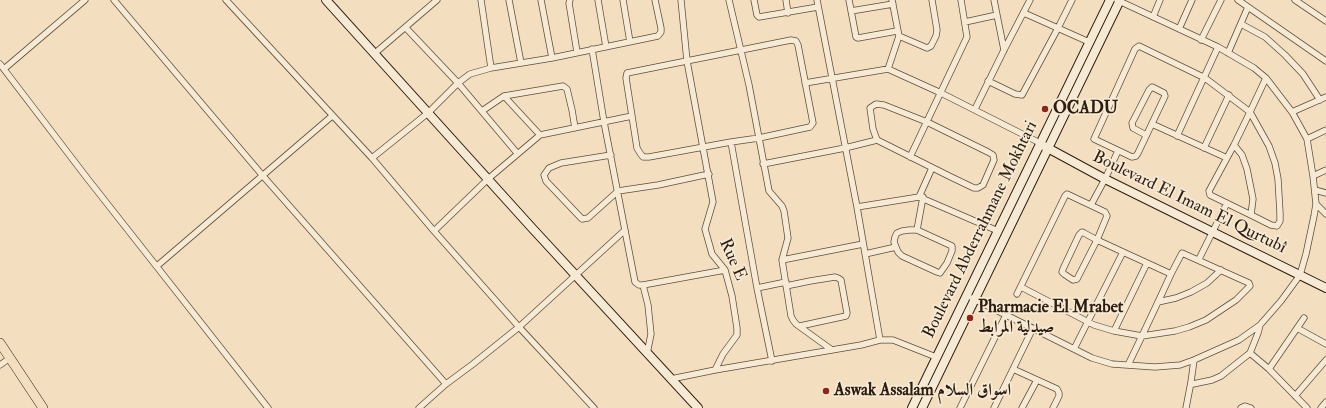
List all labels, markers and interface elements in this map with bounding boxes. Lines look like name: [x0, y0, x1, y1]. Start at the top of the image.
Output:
place label: OCADU: [1053, 99, 1118, 119]
marker: OCADU: [1040, 104, 1050, 114]
street label: Boulevard Abderrahmane Mokhtari: [919, 118, 1043, 342]
street label: Boulevard El Imam El Qurtubî: [1089, 147, 1289, 259]
street label: Rue E: [714, 236, 750, 284]
place label: Pharmacie El Mrabet صيدلية المرابط: [978, 298, 1123, 338]
marker: Pharmacie El Mrabet صيدلية المرابط: [965, 313, 975, 323]
place label: Aswak Assalam اسواق السلام: [834, 381, 1011, 401]
marker: Aswak Assalam اسواق السلام: [821, 386, 831, 396]

